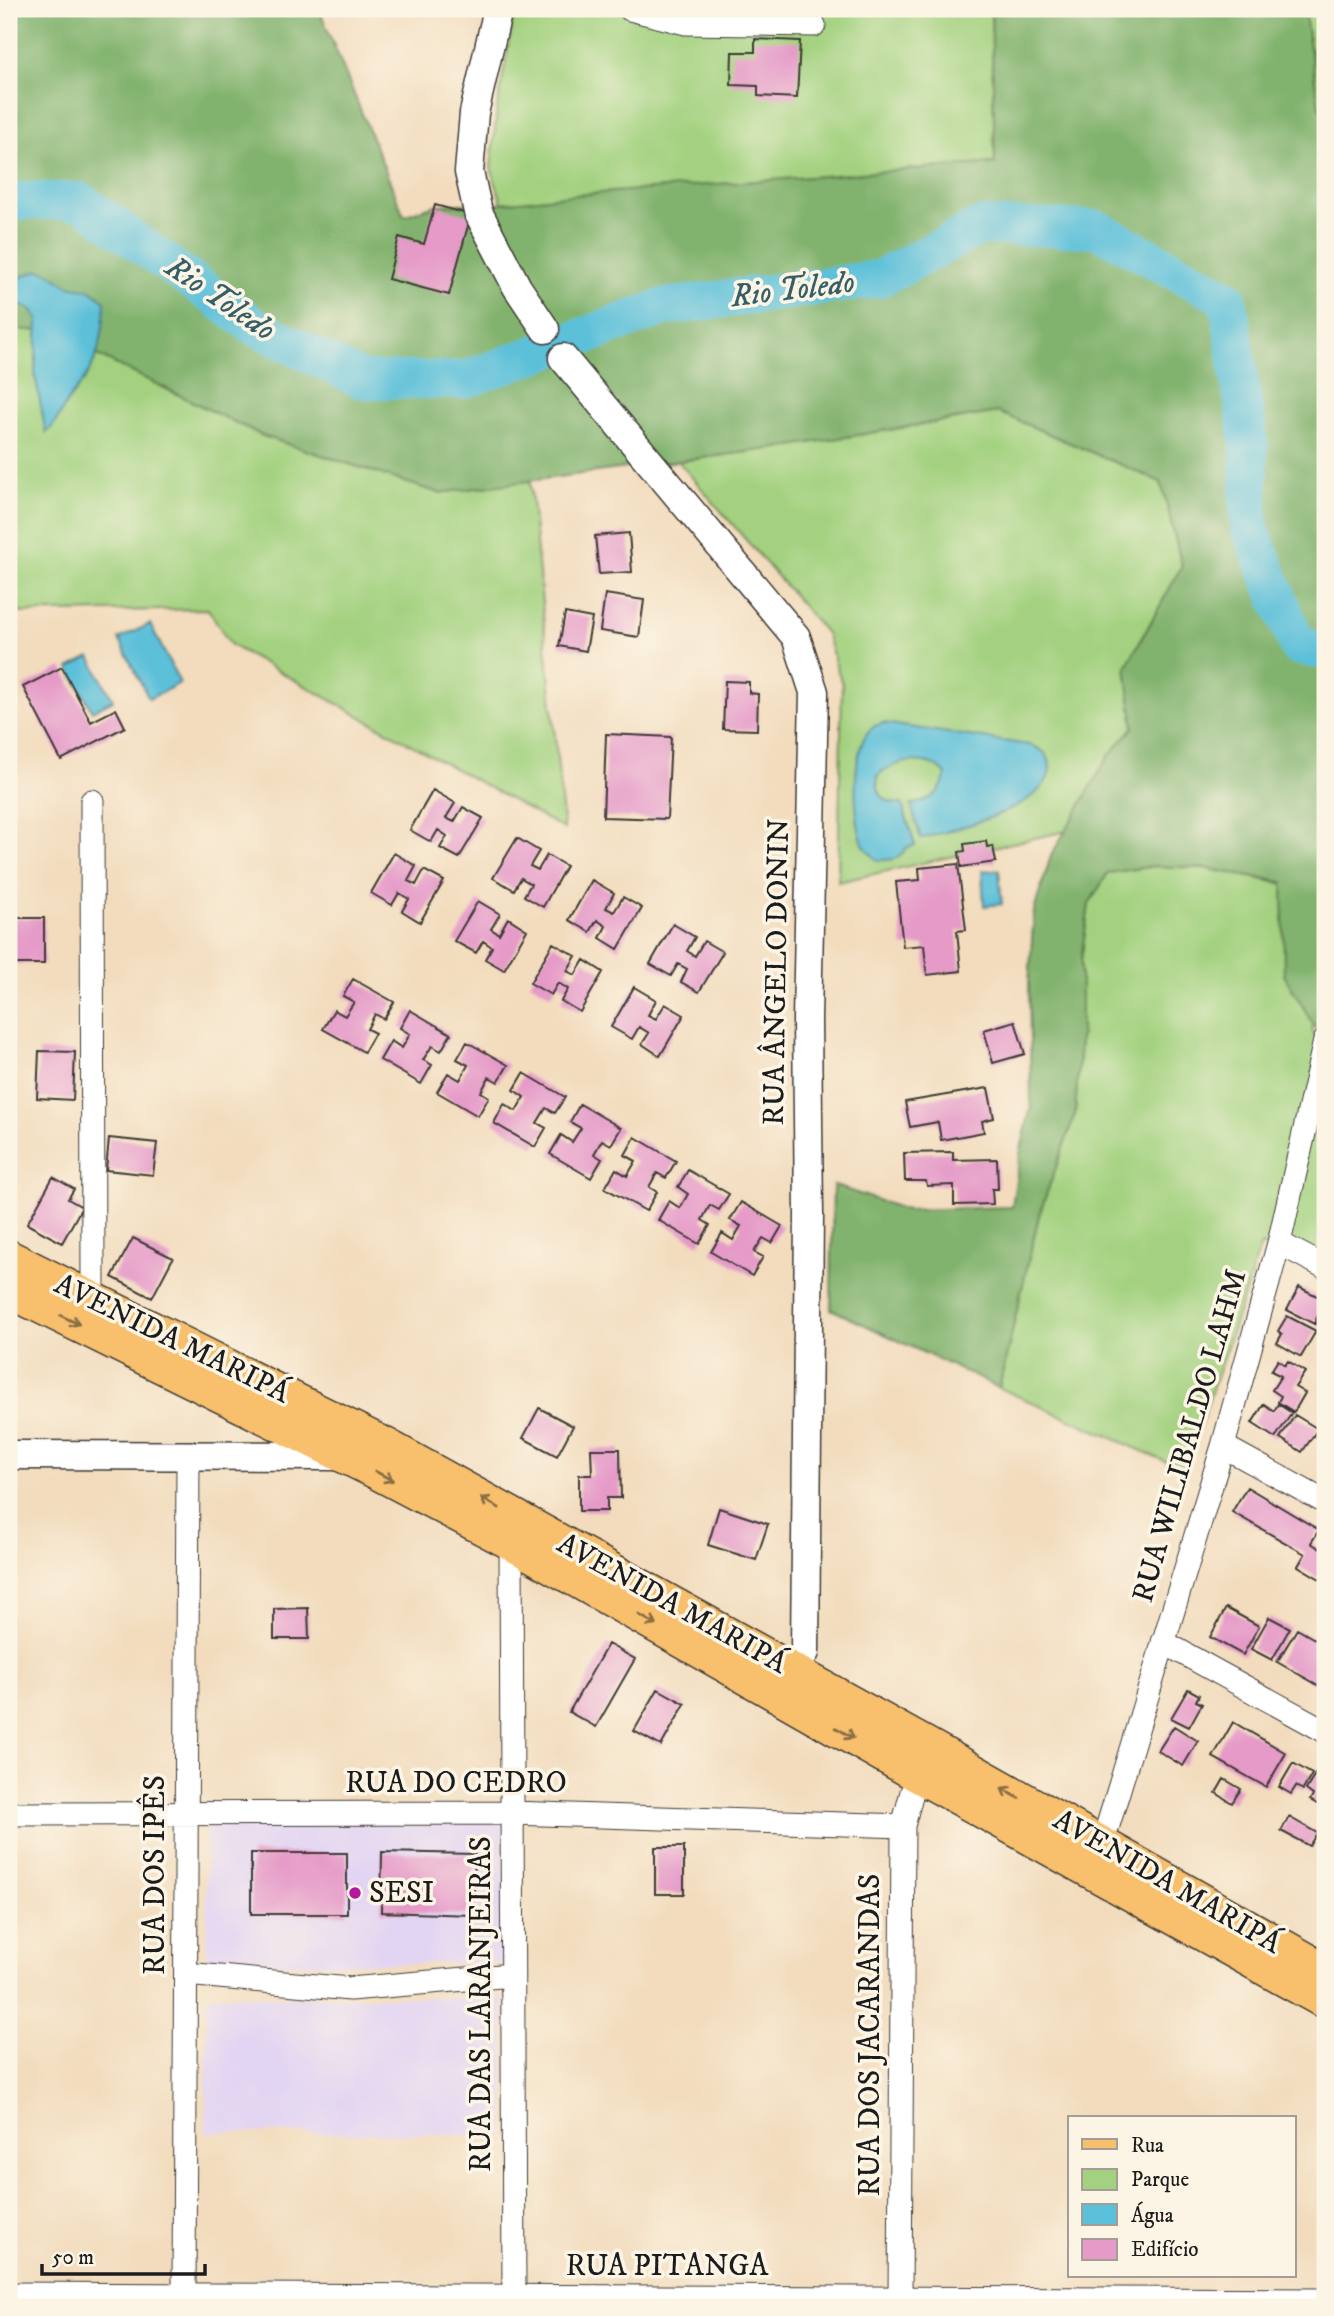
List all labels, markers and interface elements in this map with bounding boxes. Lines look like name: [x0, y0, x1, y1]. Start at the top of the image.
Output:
water label: Rio Toledo: [156, 247, 283, 350]
water label: Rio Toledo: [728, 263, 857, 318]
street label: RUA ÂNGELO DONIN: [754, 818, 798, 1126]
street label: AVENIDA MARIPÁ: [48, 1264, 298, 1412]
street label: RUA WILIBALDO LAHM: [1125, 1265, 1255, 1607]
one-way arrow: [59, 1314, 80, 1328]
one-way arrow: [373, 1469, 394, 1483]
one-way arrow: [480, 1496, 501, 1509]
street label: AVENIDA MARIPÁ: [550, 1524, 795, 1683]
one-way arrow: [637, 1613, 657, 1627]
one-way arrow: [835, 1726, 855, 1740]
street label: RUA DO CEDRO: [345, 1765, 567, 1802]
street label: RUA DOS IPÊS: [136, 1775, 174, 1975]
one-way arrow: [1000, 1786, 1021, 1799]
street label: AVENIDA MARIPÁ: [1046, 1800, 1290, 1963]
street label: RUA DAS LARANJEIRAS: [463, 1836, 500, 2172]
street label: RUA DOS JACARANDAS: [852, 1873, 889, 2197]
place label: SESI: [369, 1875, 434, 1912]
marker: SESI: [347, 1885, 363, 1901]
legend: [1068, 2116, 1296, 2278]
text: Rua: [1131, 2133, 1164, 2159]
text: Parque: [1131, 2167, 1189, 2193]
text: Água: [1131, 2201, 1174, 2229]
scale bar: [42, 2232, 205, 2276]
text: Edifício: [1131, 2237, 1199, 2263]
text: 50 m: [52, 2245, 94, 2271]
street label: RUA PITANGA: [566, 2248, 769, 2285]

